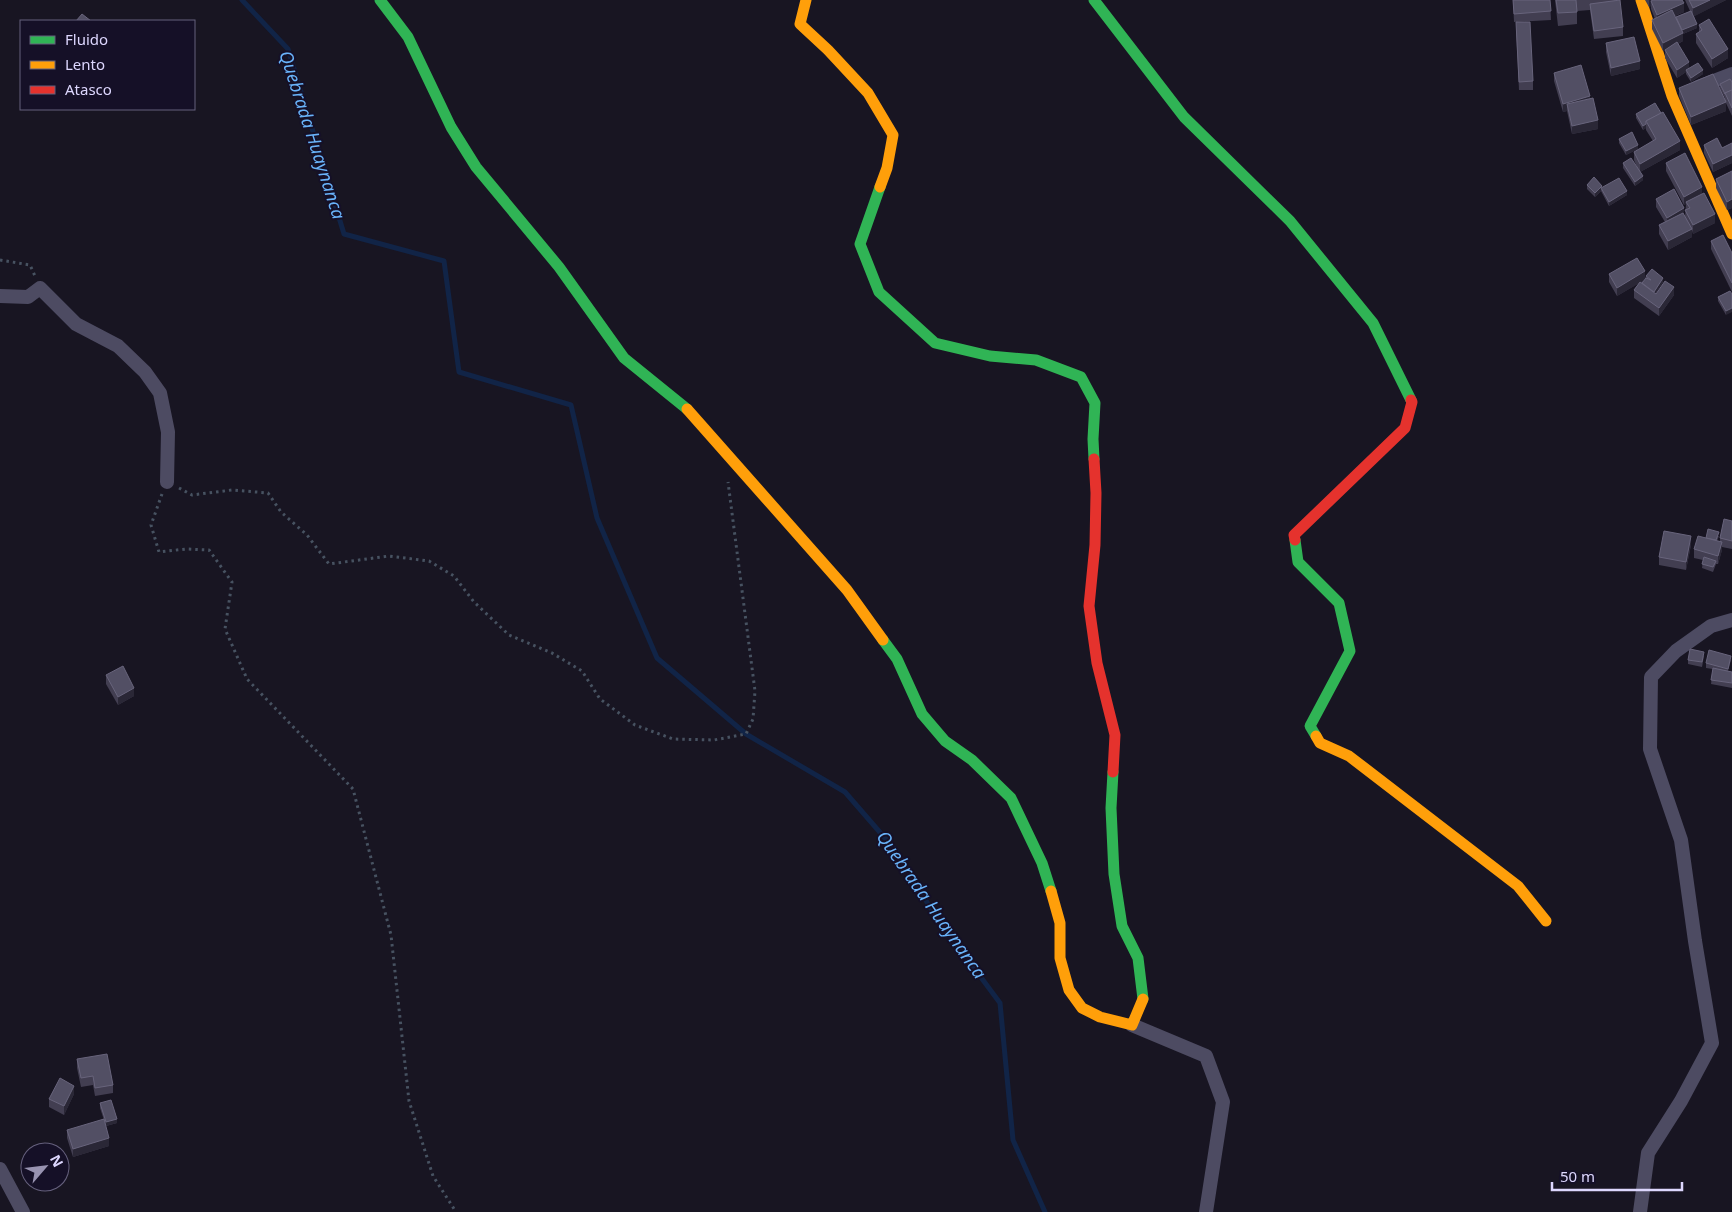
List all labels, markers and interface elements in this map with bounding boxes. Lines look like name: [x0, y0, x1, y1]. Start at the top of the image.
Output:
legend: [20, 20, 195, 110]
text: Fluido: [65, 29, 108, 49]
water label: Quebrada Huaynanca: [274, 47, 352, 222]
text: Lento: [65, 54, 105, 74]
text: Atasco: [65, 79, 112, 99]
water label: Quebrada Huaynanca: [872, 825, 992, 983]
north arrow: [20, 1142, 70, 1192]
text: N: [46, 1151, 68, 1170]
scale bar: [1552, 1160, 1682, 1192]
text: 50 m: [1560, 1166, 1595, 1186]

